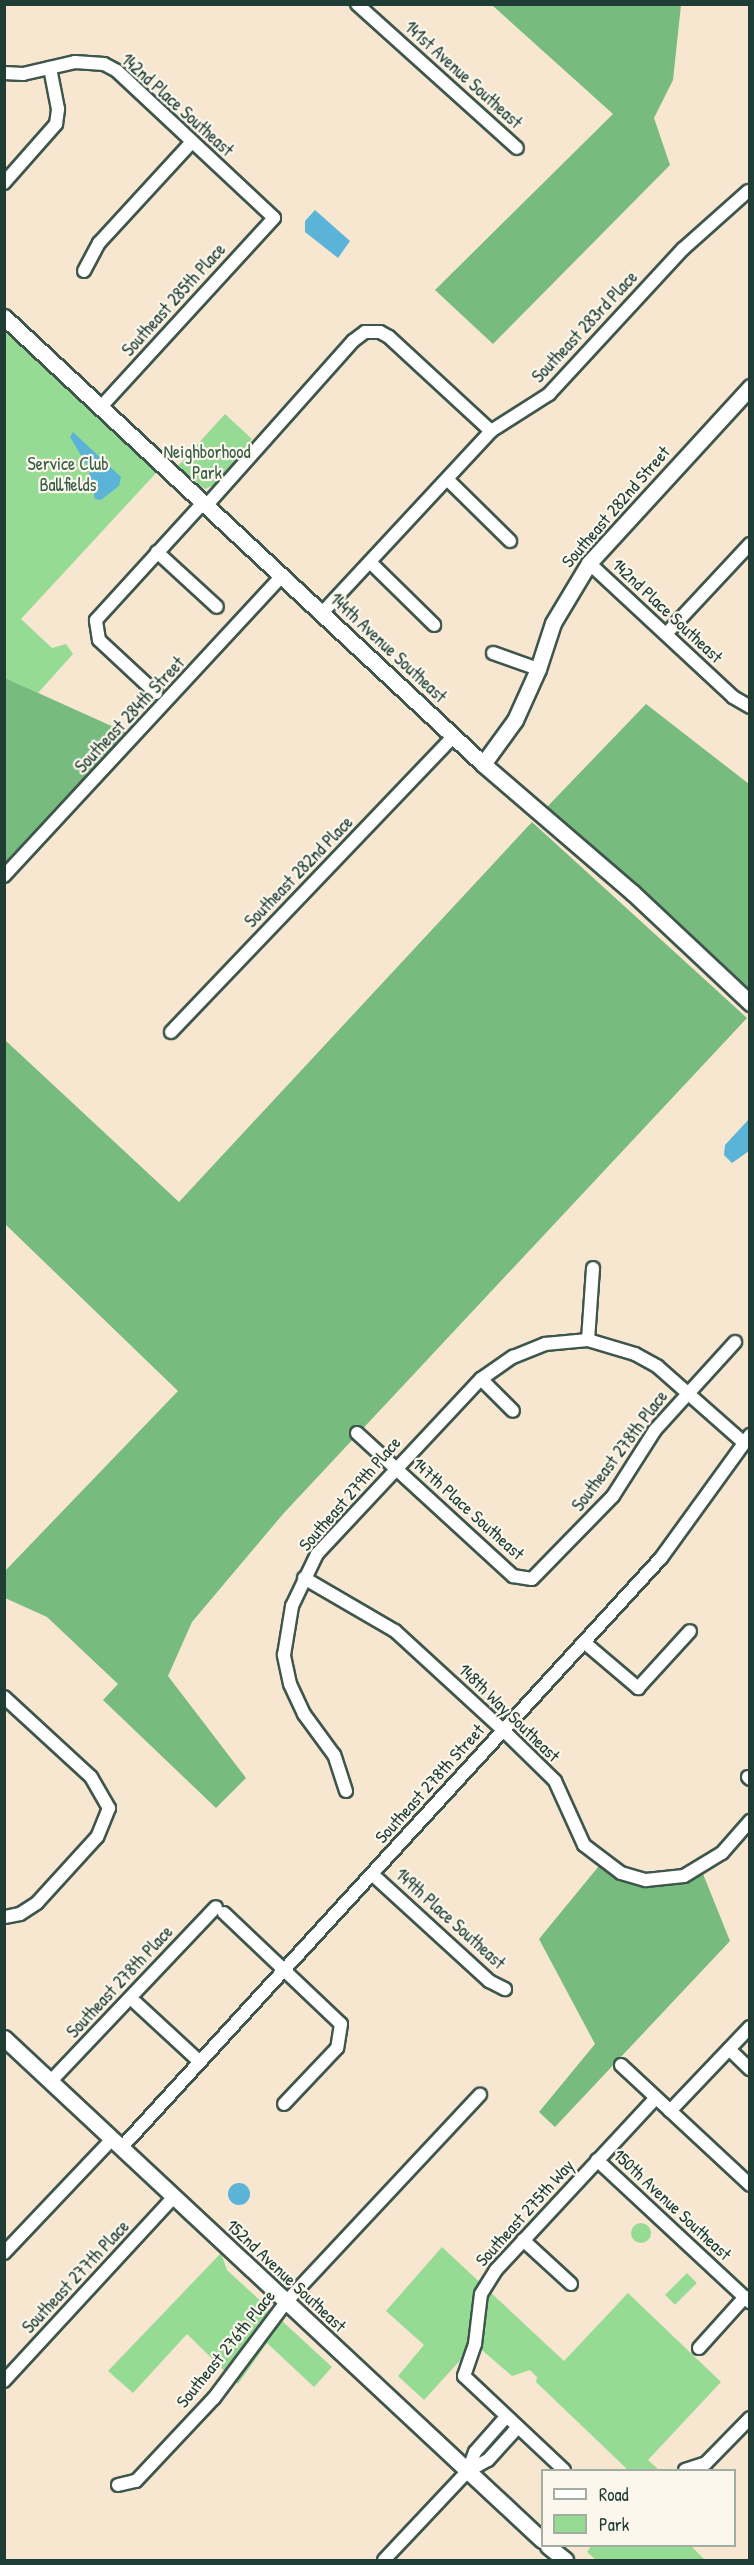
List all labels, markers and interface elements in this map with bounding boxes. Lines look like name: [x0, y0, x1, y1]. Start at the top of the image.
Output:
street label: 141st Avenue Southeast: [400, 17, 526, 133]
street label: 142nd Place Southeast: [116, 49, 238, 161]
street label: Southeast 285th Place: [118, 239, 230, 361]
street label: Southeast 283rd Place: [528, 267, 642, 387]
park label: Neighborhood Park: [163, 442, 251, 484]
street label: Southeast 282nd Street: [557, 442, 675, 572]
park label: Service Club Ballfields: [27, 454, 109, 496]
street label: 142nd Place Southeast: [607, 554, 727, 668]
street label: 144th Avenue Southeast: [325, 588, 451, 708]
street label: Southeast 284th Street: [71, 653, 189, 777]
street label: Southeast 282nd Place: [240, 812, 358, 932]
street label: Southeast 278th Place: [568, 1386, 672, 1516]
street label: Southeast 279th Place: [294, 1432, 406, 1556]
street label: 147th Place Southeast: [408, 1453, 528, 1565]
street label: 148th Way Southeast: [454, 1659, 564, 1767]
street label: Southeast 278th Street: [371, 1720, 489, 1848]
street label: 149th Place Southeast: [391, 1864, 509, 1974]
street label: Southeast 278th Place: [62, 1921, 178, 2043]
street label: 150th Avenue Southeast: [608, 2145, 736, 2265]
street label: Southeast 275th Way: [471, 2155, 579, 2271]
street label: 152nd Avenue Southeast: [222, 2215, 350, 2337]
street label: Southeast 277th Place: [18, 2216, 134, 2338]
street label: Southeast 276th Place: [172, 2286, 280, 2412]
legend: [541, 2469, 736, 2547]
text: Road: [599, 2482, 629, 2507]
text: Park: [599, 2512, 629, 2537]

